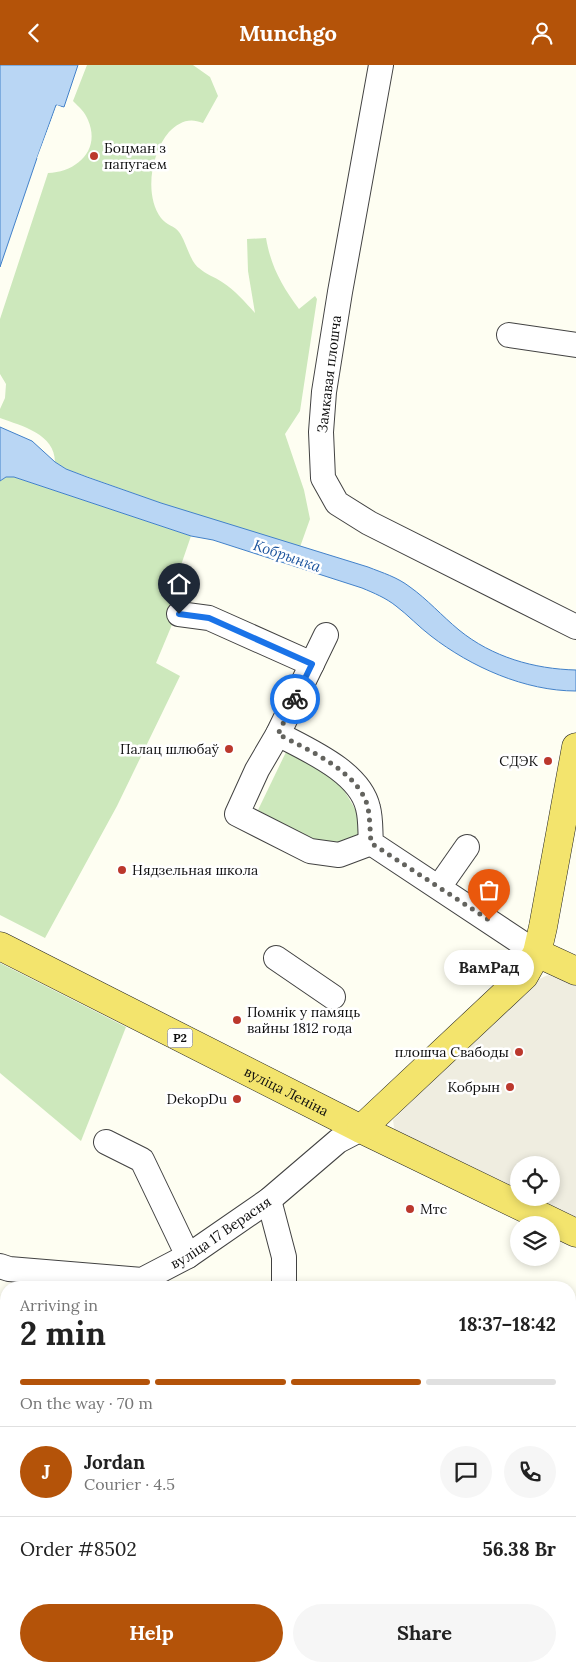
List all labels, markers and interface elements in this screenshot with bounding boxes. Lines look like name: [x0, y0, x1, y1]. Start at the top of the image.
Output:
icon: back: [20, 19, 48, 47]
text: Munchgo: [239, 19, 337, 47]
icon: person: [528, 19, 556, 47]
place label: Боцман з папугаем: [104, 139, 167, 173]
marker: Боцман з папугаем: [88, 150, 100, 162]
street label: Замкавая плошча: [313, 314, 345, 434]
water label: Кобрынка: [251, 535, 324, 576]
pin: [158, 563, 200, 614]
icon: home: [165, 570, 193, 598]
courier: [270, 674, 320, 724]
icon: bike: [281, 685, 309, 713]
place label: Палац шлюбаў: [120, 740, 220, 758]
marker: Палац шлюбаў: [223, 743, 235, 755]
place label: СДЭК: [499, 752, 538, 770]
marker: СДЭК: [542, 755, 554, 767]
place label: Нядзельная школа: [132, 861, 258, 879]
marker: Нядзельная школа: [116, 864, 128, 876]
pin: [468, 869, 510, 920]
icon: bag: [475, 876, 503, 904]
callout: ВамРад: [444, 950, 534, 985]
text: ВамРад: [458, 957, 520, 977]
place label: Помнік у памяць вайны 1812 года: [247, 1003, 360, 1037]
marker: Помнік у памяць вайны 1812 года: [231, 1014, 243, 1026]
road number: Р2: [168, 1029, 192, 1047]
place label: плошча Свабоды: [395, 1043, 509, 1061]
marker: плошча Свабоды: [513, 1046, 525, 1058]
street label: вуліца Леніна: [241, 1062, 331, 1120]
place label: Кобрын: [447, 1078, 500, 1096]
marker: Кобрын: [504, 1081, 516, 1093]
place label: DekopDu: [167, 1090, 227, 1108]
marker: DekopDu: [231, 1093, 243, 1105]
map controls: [510, 1156, 560, 1266]
button: locate: [510, 1156, 560, 1206]
street label: вуліца 17 Верасня: [167, 1192, 274, 1273]
place label: Мтс: [420, 1200, 447, 1218]
marker: Мтс: [404, 1203, 416, 1215]
button: layers: [510, 1216, 560, 1266]
text: Arriving in: [20, 1295, 98, 1315]
text: 18:37–18:42: [459, 1312, 556, 1336]
text: 2 min: [20, 1313, 106, 1354]
text: On the way · 70 m: [20, 1393, 153, 1413]
button: chat: [440, 1446, 492, 1498]
button: phone: [504, 1446, 556, 1498]
text: Jordan: [84, 1450, 145, 1474]
text: J: [42, 1460, 50, 1484]
text: Courier · 4.5: [84, 1474, 175, 1494]
text: Order #8502: [20, 1537, 137, 1561]
text: 56.38 Br: [482, 1537, 556, 1561]
button: Help: [20, 1604, 283, 1662]
button: Share: [293, 1604, 556, 1662]

